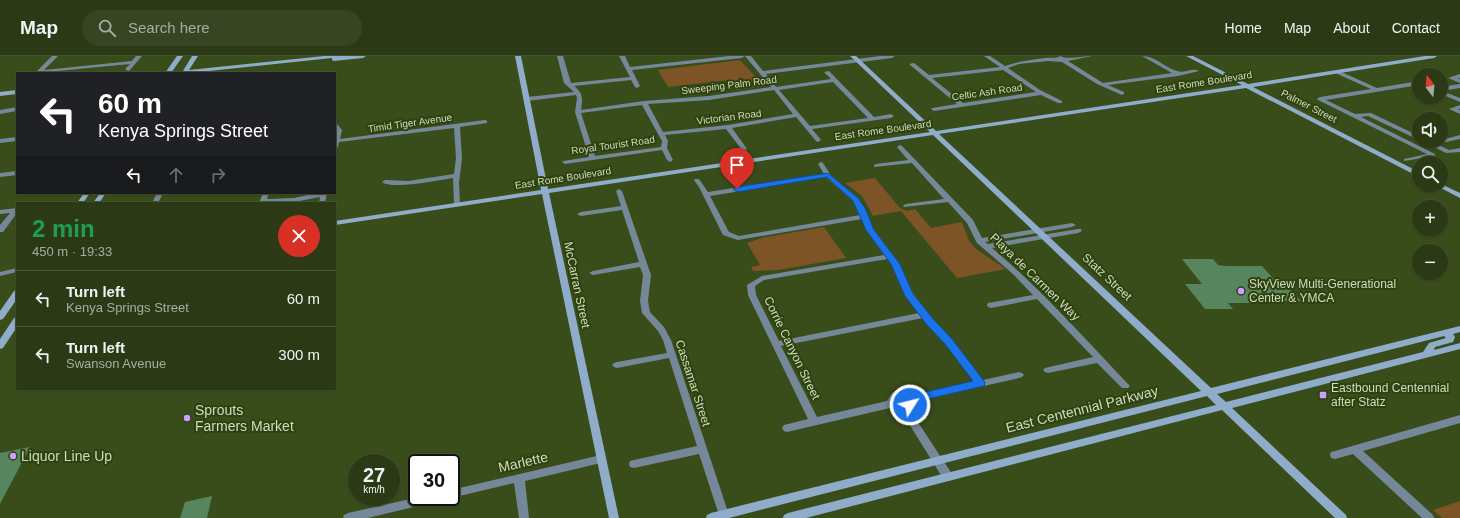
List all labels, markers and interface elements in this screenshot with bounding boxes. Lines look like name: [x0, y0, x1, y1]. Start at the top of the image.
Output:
search box: [82, 10, 362, 46]
text: Map: [20, 17, 58, 38]
icon: search: [96, 17, 118, 39]
text: Search here: [128, 19, 210, 36]
text: Home: [1225, 20, 1262, 36]
text: Map: [1284, 20, 1311, 36]
text: About: [1333, 20, 1370, 36]
text: Contact: [1392, 20, 1440, 36]
north arrow: [1412, 68, 1448, 104]
map controls: [1412, 68, 1448, 280]
street label: East Rome Boulevard: [1155, 69, 1253, 95]
street label: Sweeping Palm Road: [681, 74, 777, 96]
street label: Celtic Ash Road: [951, 82, 1023, 102]
street label: Palmer Street: [1279, 87, 1339, 125]
icon: left: [32, 88, 84, 140]
text: 60 m: [98, 88, 162, 119]
street label: Victorian Road: [696, 108, 762, 126]
street label: Timid Tiger Avenue: [367, 112, 453, 134]
button: sound: [1412, 112, 1448, 148]
street label: East Rome Boulevard: [834, 118, 932, 142]
text: Kenya Springs Street: [98, 121, 268, 141]
street label: Royal Tourist Road: [570, 134, 656, 156]
pin: [720, 148, 754, 189]
icon: arrive: [726, 154, 748, 176]
button: search: [1412, 156, 1448, 192]
icon: left: [123, 164, 145, 186]
icon: ahead: [165, 164, 187, 186]
icon: right: [207, 164, 229, 186]
street label: East Rome Boulevard: [514, 165, 612, 191]
button: +: [1412, 200, 1448, 236]
text: 2 min: [32, 215, 95, 242]
button: close: [278, 215, 320, 257]
street label: Playa de Carmen Way: [987, 230, 1083, 324]
street label: McCarran Street: [561, 240, 593, 330]
text: 450 m · 19:33: [32, 244, 112, 259]
button: −: [1412, 244, 1448, 280]
street label: Statz Street: [1079, 250, 1135, 304]
place label: SkyView Multi-Generational Center & YMCA: [1249, 277, 1396, 305]
text: Turn left: [66, 283, 125, 300]
marker: SkyView Multi-Generational Center & YMCA: [1236, 286, 1246, 296]
icon: left: [32, 288, 54, 310]
text: 60 m: [287, 290, 320, 307]
street label: Corrie Canyon Street: [761, 294, 823, 402]
text: Kenya Springs Street: [66, 300, 189, 315]
street label: Cassamar Street: [672, 338, 714, 429]
text: Turn left: [66, 339, 125, 356]
icon: left: [32, 344, 54, 366]
text: 300 m: [278, 346, 320, 363]
text: Swanson Avenue: [66, 356, 166, 371]
place label: Eastbound Centennial after Statz: [1331, 381, 1449, 409]
street label: East Centennial Parkway: [1004, 382, 1160, 436]
position arrow: [889, 384, 931, 426]
marker: Eastbound Centennial after Statz: [1318, 390, 1328, 400]
place label: Sprouts Farmers Market: [195, 402, 294, 434]
marker: Sprouts Farmers Market: [182, 413, 192, 423]
place label: Liquor Line Up: [21, 448, 112, 464]
street label: Marlette: [497, 448, 550, 475]
marker: Liquor Line Up: [8, 451, 18, 461]
speed limit sign: 30: [408, 454, 460, 506]
text: 27: [363, 464, 385, 486]
text: km/h: [363, 484, 385, 495]

